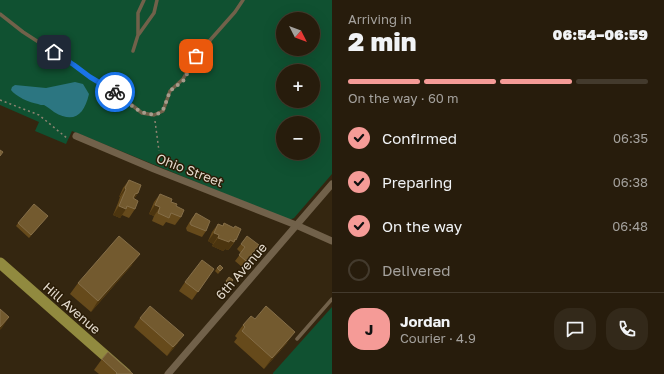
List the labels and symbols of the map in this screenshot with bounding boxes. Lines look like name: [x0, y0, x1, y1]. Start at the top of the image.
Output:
north arrow: [276, 12, 320, 56]
pin: [37, 35, 71, 69]
pin: [179, 39, 213, 73]
courier: [95, 72, 135, 112]
street label: Ohio Street: [154, 150, 226, 190]
street label: 6th Avenue: [212, 239, 270, 303]
street label: Hill Avenue: [40, 279, 104, 337]

